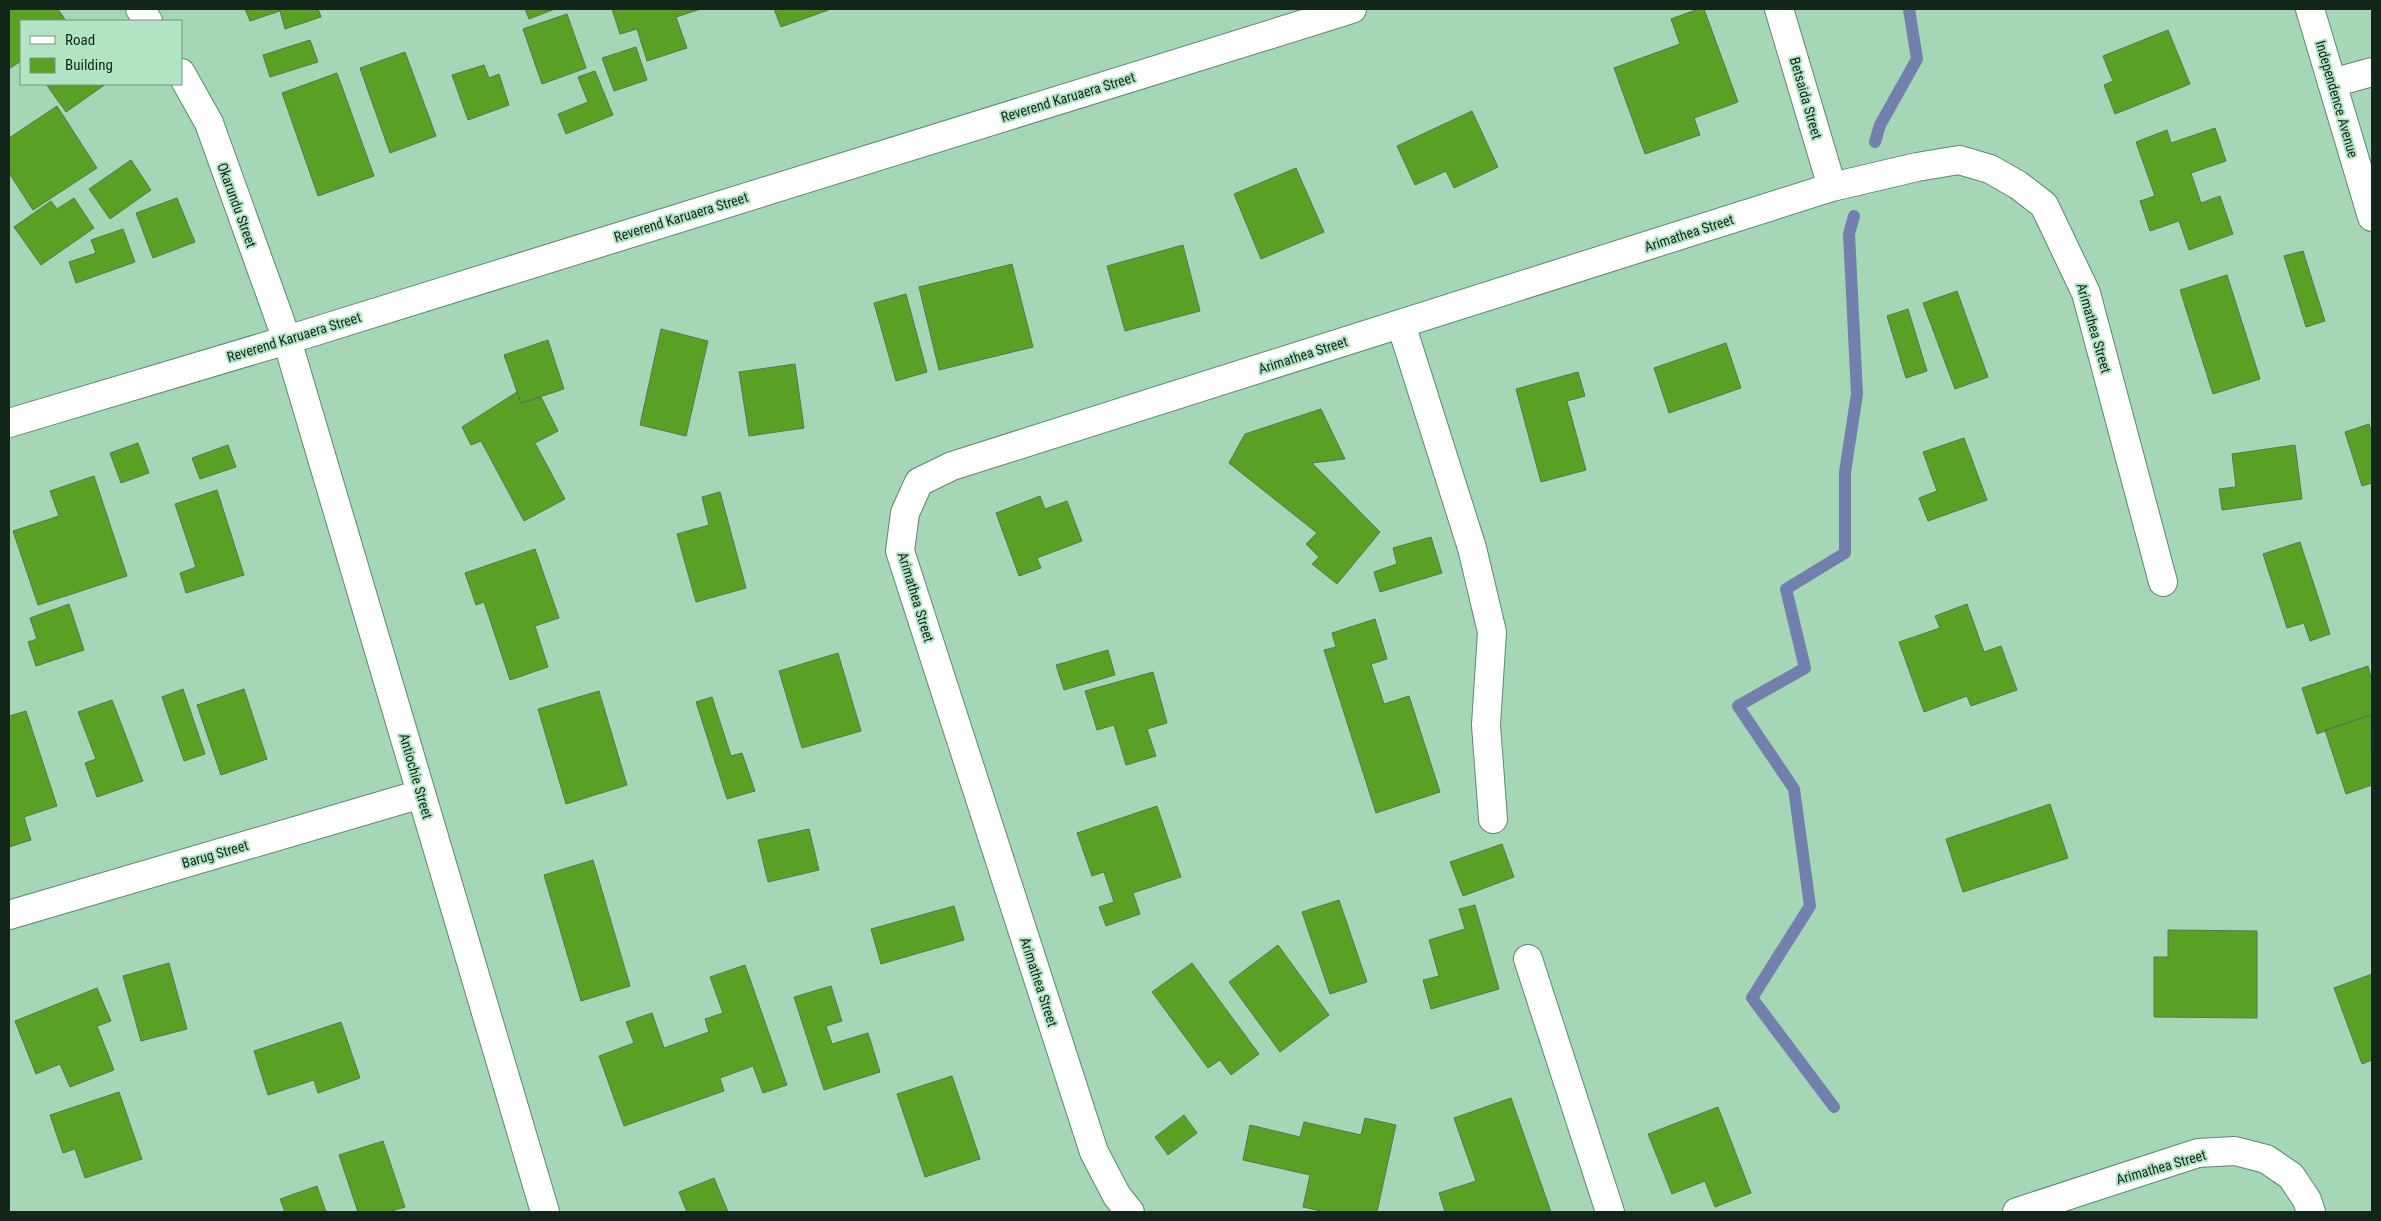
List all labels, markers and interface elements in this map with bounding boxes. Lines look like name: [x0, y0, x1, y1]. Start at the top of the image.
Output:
legend: [20, 20, 182, 85]
text: Road: [65, 31, 95, 49]
street label: Independence Avenue: [2313, 39, 2361, 160]
street label: Betsaida Street: [1787, 55, 1825, 141]
text: Building: [65, 56, 113, 74]
street label: Reverend Karuaera Street: [999, 69, 1137, 125]
street label: Okarundu Street: [214, 160, 260, 250]
street label: Reverend Karuaera Street: [612, 189, 750, 245]
street label: Arimathea Street: [1642, 211, 1736, 255]
street label: Arimathea Street: [2073, 281, 2115, 375]
street label: Reverend Karuaera Street: [225, 309, 363, 365]
street label: Arimathea Street: [1256, 333, 1350, 377]
street label: Arimathea Street: [895, 550, 937, 644]
street label: Antiochie Street: [396, 731, 436, 821]
street label: Barug Street: [180, 837, 250, 871]
street label: Arimathea Street: [1017, 935, 1061, 1029]
street label: Arimathea Street: [2114, 1146, 2208, 1188]

